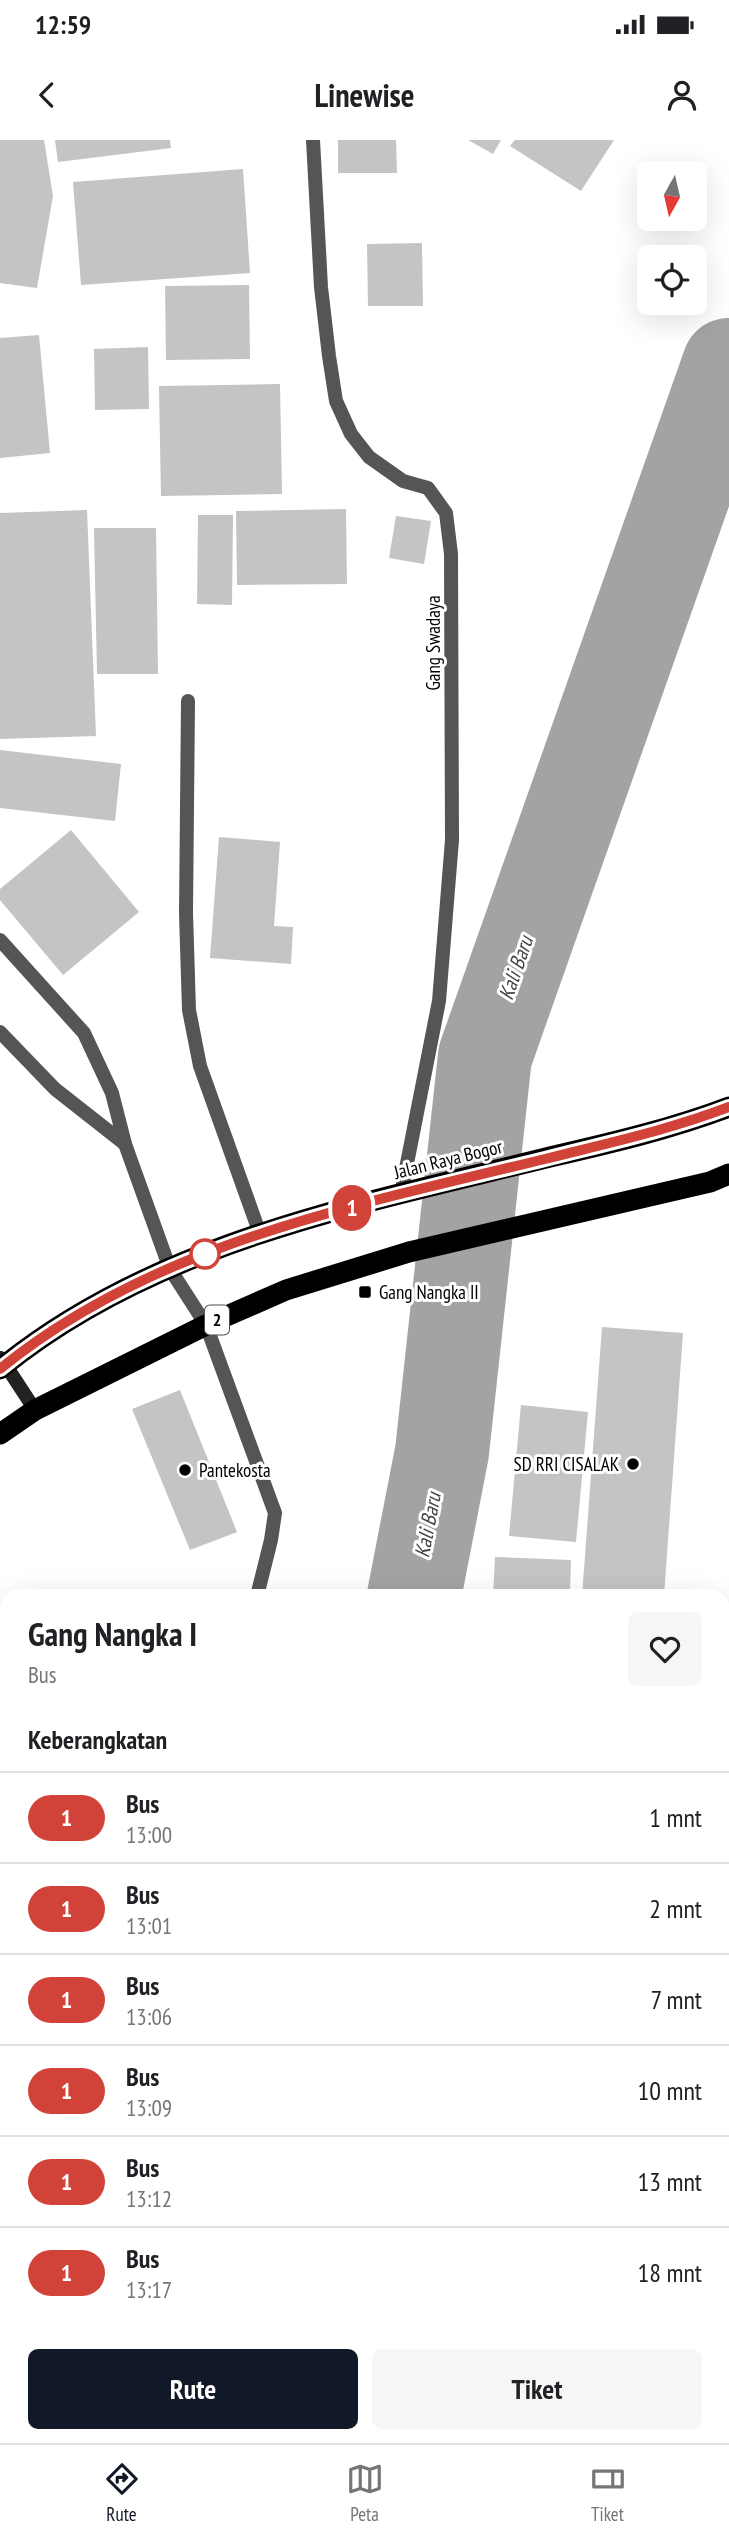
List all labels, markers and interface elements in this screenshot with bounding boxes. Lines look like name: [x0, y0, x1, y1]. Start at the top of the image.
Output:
text: 12:59: [35, 8, 91, 41]
text: Linewise: [314, 74, 415, 116]
icon: back: [28, 76, 66, 114]
icon: person: [663, 76, 701, 114]
north arrow: [637, 161, 707, 231]
map controls: [637, 161, 707, 315]
button: locate: [637, 245, 707, 315]
street label: Gang Swadaya: [421, 595, 445, 691]
water label: Kali Baru: [492, 931, 540, 1003]
street label: Jalan Raya Bogor: [390, 1134, 505, 1184]
line badge: 1: [329, 1185, 375, 1231]
text: 1: [346, 1192, 358, 1223]
unlabelled marker: [190, 1239, 220, 1269]
place label: Gang Nangka II: [379, 1280, 479, 1304]
marker: Gang Nangka II: [357, 1284, 373, 1300]
road number: 2: [205, 1306, 229, 1335]
place label: SD RRI CISALAK: [514, 1452, 619, 1476]
marker: SD RRI CISALAK: [625, 1456, 641, 1472]
place label: Pantekosta: [199, 1458, 271, 1482]
marker: Pantekosta: [177, 1462, 193, 1478]
water label: Kali Baru: [408, 1488, 447, 1560]
text: Gang Nangka I: [28, 1612, 197, 1655]
button: heart: [628, 1612, 702, 1686]
text: Bus: [28, 1660, 57, 1689]
text: Keberangkatan: [28, 1723, 167, 1756]
text: Bus: [126, 1787, 159, 1820]
text: 1 mnt: [649, 1801, 702, 1834]
text: 1: [61, 1802, 72, 1833]
text: 13:00: [126, 1820, 172, 1849]
text: Bus: [126, 1878, 159, 1911]
text: 2 mnt: [649, 1892, 702, 1925]
text: 1: [61, 1893, 72, 1924]
text: 13:01: [126, 1911, 172, 1940]
text: Bus: [126, 1969, 159, 2002]
text: 7 mnt: [650, 1983, 702, 2016]
text: 1: [61, 1984, 72, 2015]
text: 13:06: [126, 2002, 172, 2031]
text: Bus: [126, 2060, 159, 2093]
text: 10 mnt: [638, 2074, 702, 2107]
text: 1: [61, 2075, 72, 2106]
text: 13:09: [126, 2093, 172, 2122]
text: Bus: [126, 2151, 159, 2184]
text: 13 mnt: [638, 2165, 702, 2198]
text: 1: [61, 2166, 72, 2197]
text: 13:12: [126, 2184, 172, 2213]
text: Bus: [126, 2242, 159, 2275]
text: 18 mnt: [638, 2256, 702, 2289]
text: 1: [61, 2257, 72, 2288]
text: 13:17: [126, 2275, 172, 2304]
button: Rute: [28, 2349, 358, 2429]
button: Tiket: [372, 2349, 702, 2429]
tab: Rute: [103, 2460, 141, 2526]
tab: Peta: [346, 2460, 384, 2526]
tab: Tiket: [589, 2460, 627, 2526]

